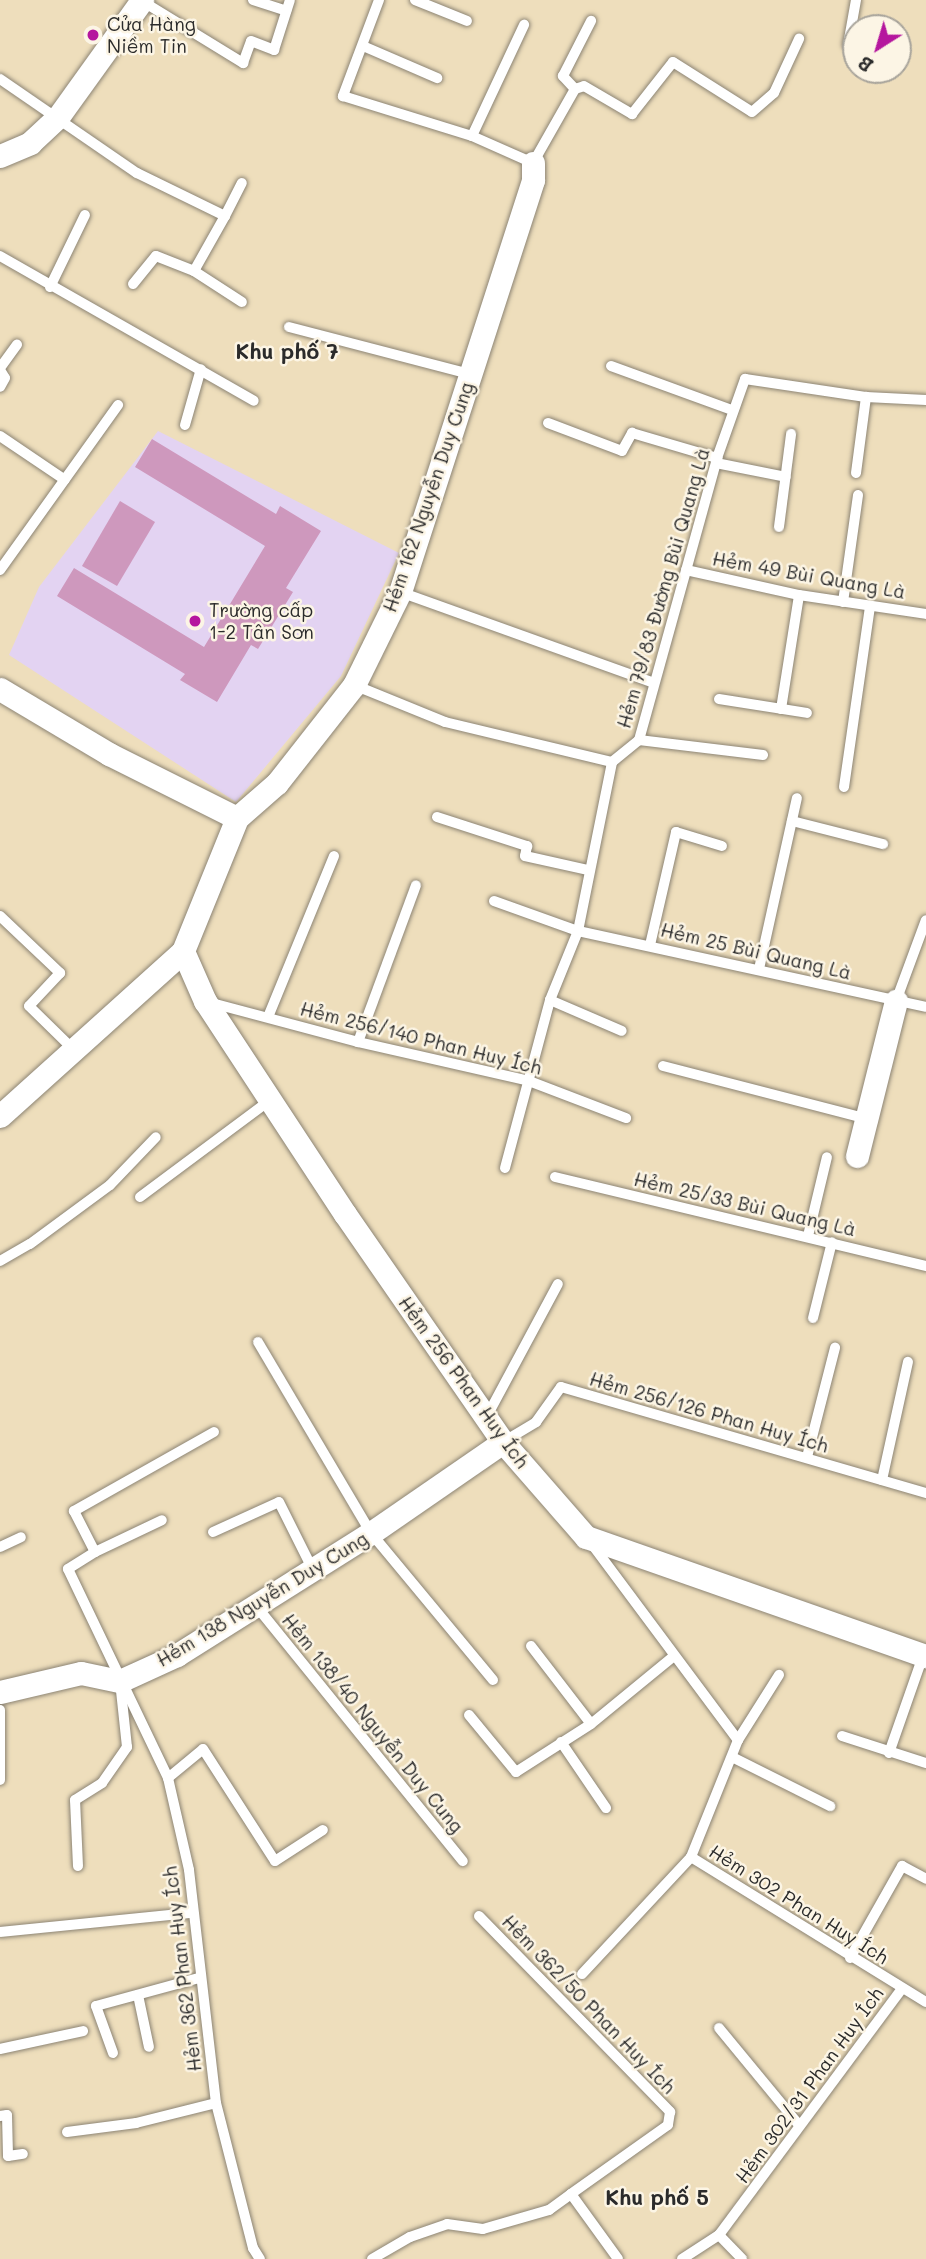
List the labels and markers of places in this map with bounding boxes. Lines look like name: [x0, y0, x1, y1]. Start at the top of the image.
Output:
place label: Cửa Hàng Niềm Tin: [107, 13, 196, 57]
marker: Cửa Hàng Niềm Tin: [85, 27, 101, 43]
place label: Trường cấp 1-2 Tân Sơn: [209, 599, 314, 643]
marker: Trường cấp 1-2 Tân Sơn: [187, 613, 203, 629]

